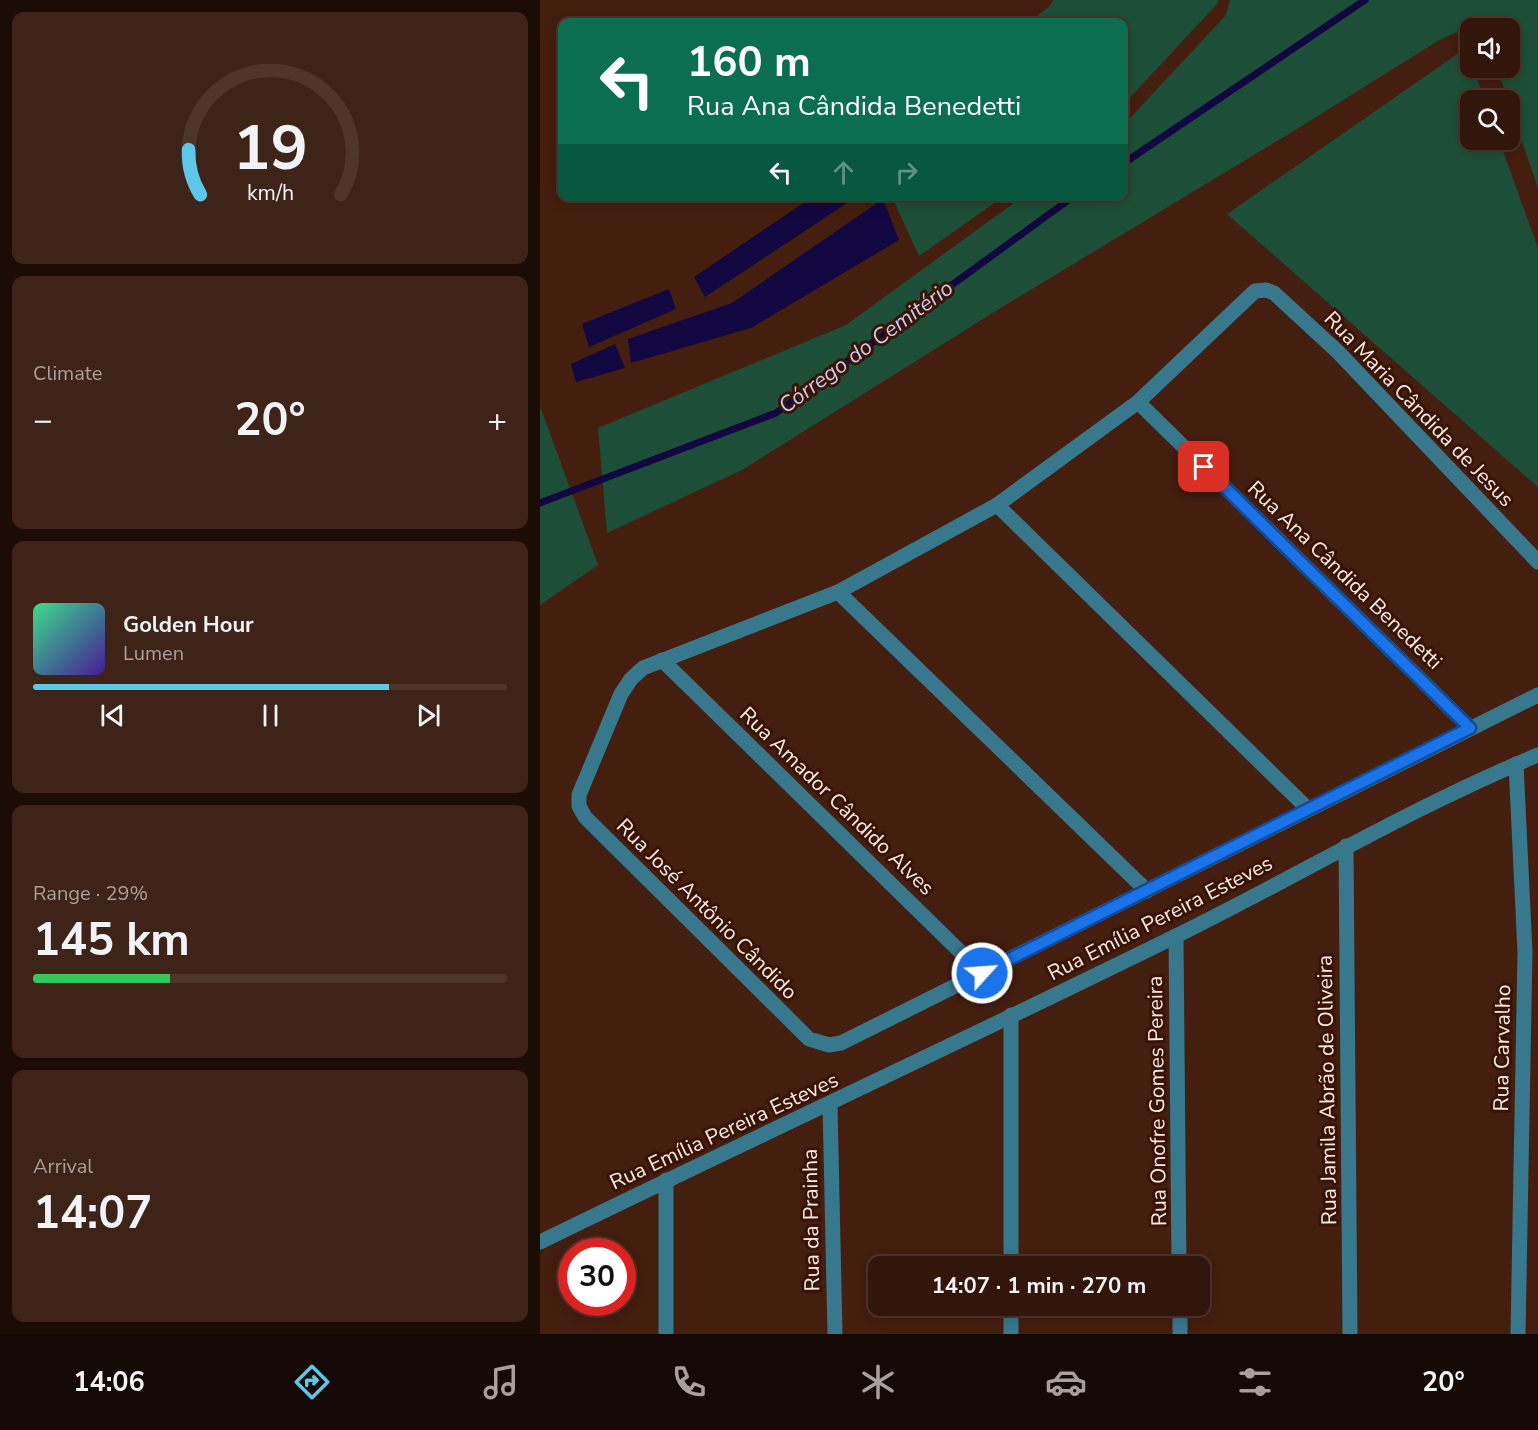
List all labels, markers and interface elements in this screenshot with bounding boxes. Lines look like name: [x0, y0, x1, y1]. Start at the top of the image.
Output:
map controls: [1460, 18, 1520, 150]
button: sound: [1460, 18, 1520, 78]
text: 160 m: [687, 34, 811, 91]
icon: left: [588, 42, 666, 120]
text: Rua Ana Cândida Benedetti: [687, 88, 1021, 125]
button: search: [1460, 90, 1520, 150]
text: 19: [233, 106, 307, 191]
icon: left: [764, 156, 797, 189]
icon: ahead: [827, 156, 860, 189]
icon: right: [890, 156, 923, 189]
text: km/h: [246, 179, 294, 209]
water label: Córrego do Cemitério: [773, 273, 959, 421]
street label: Rua Maria Cândida de Jesus: [1318, 305, 1520, 513]
text: Climate: [33, 360, 102, 387]
text: 20°: [234, 390, 306, 451]
text: −: [33, 398, 53, 443]
text: +: [487, 398, 507, 443]
pin: [1178, 441, 1229, 492]
icon: arrive: [1187, 450, 1220, 483]
street label: Rua Ana Cândida Benedetti: [1242, 475, 1448, 675]
text: Golden Hour: [123, 610, 254, 640]
text: Lumen: [123, 640, 184, 667]
icon: previous: [96, 699, 129, 732]
icon: pause: [254, 699, 287, 732]
icon: next: [412, 699, 445, 732]
street label: Rua Amador Cândido Alves: [734, 701, 940, 901]
street label: Rua José Antônio Cândido: [610, 812, 804, 1006]
street label: Rua Emília Pereira Esteves: [1043, 849, 1277, 987]
text: Range · 29%: [33, 880, 148, 907]
text: 145 km: [33, 910, 190, 971]
position arrow: [950, 941, 1014, 1005]
street label: Rua Jamila Abrão de Oliveira: [1311, 955, 1343, 1225]
street label: Rua Onofre Gomes Pereira: [1141, 976, 1173, 1226]
street label: Rua Carvalho: [1487, 984, 1517, 1112]
street label: Rua Emília Pereira Esteves: [605, 1066, 843, 1196]
street label: Rua da Prainha: [796, 1148, 826, 1292]
text: Arrival: [33, 1153, 93, 1180]
text: 14:07: [33, 1183, 152, 1244]
speed limit sign: 30: [558, 1238, 636, 1316]
text: 14:07 · 1 min · 270 m: [932, 1271, 1146, 1301]
icon: directions: [291, 1361, 333, 1403]
icon: music: [480, 1361, 522, 1403]
icon: phone: [668, 1361, 710, 1403]
icon: climate: [857, 1361, 899, 1403]
icon: car: [1045, 1361, 1087, 1403]
icon: filters: [1234, 1361, 1276, 1403]
text: 14:06: [73, 1364, 145, 1401]
text: 20°: [1422, 1364, 1465, 1401]

